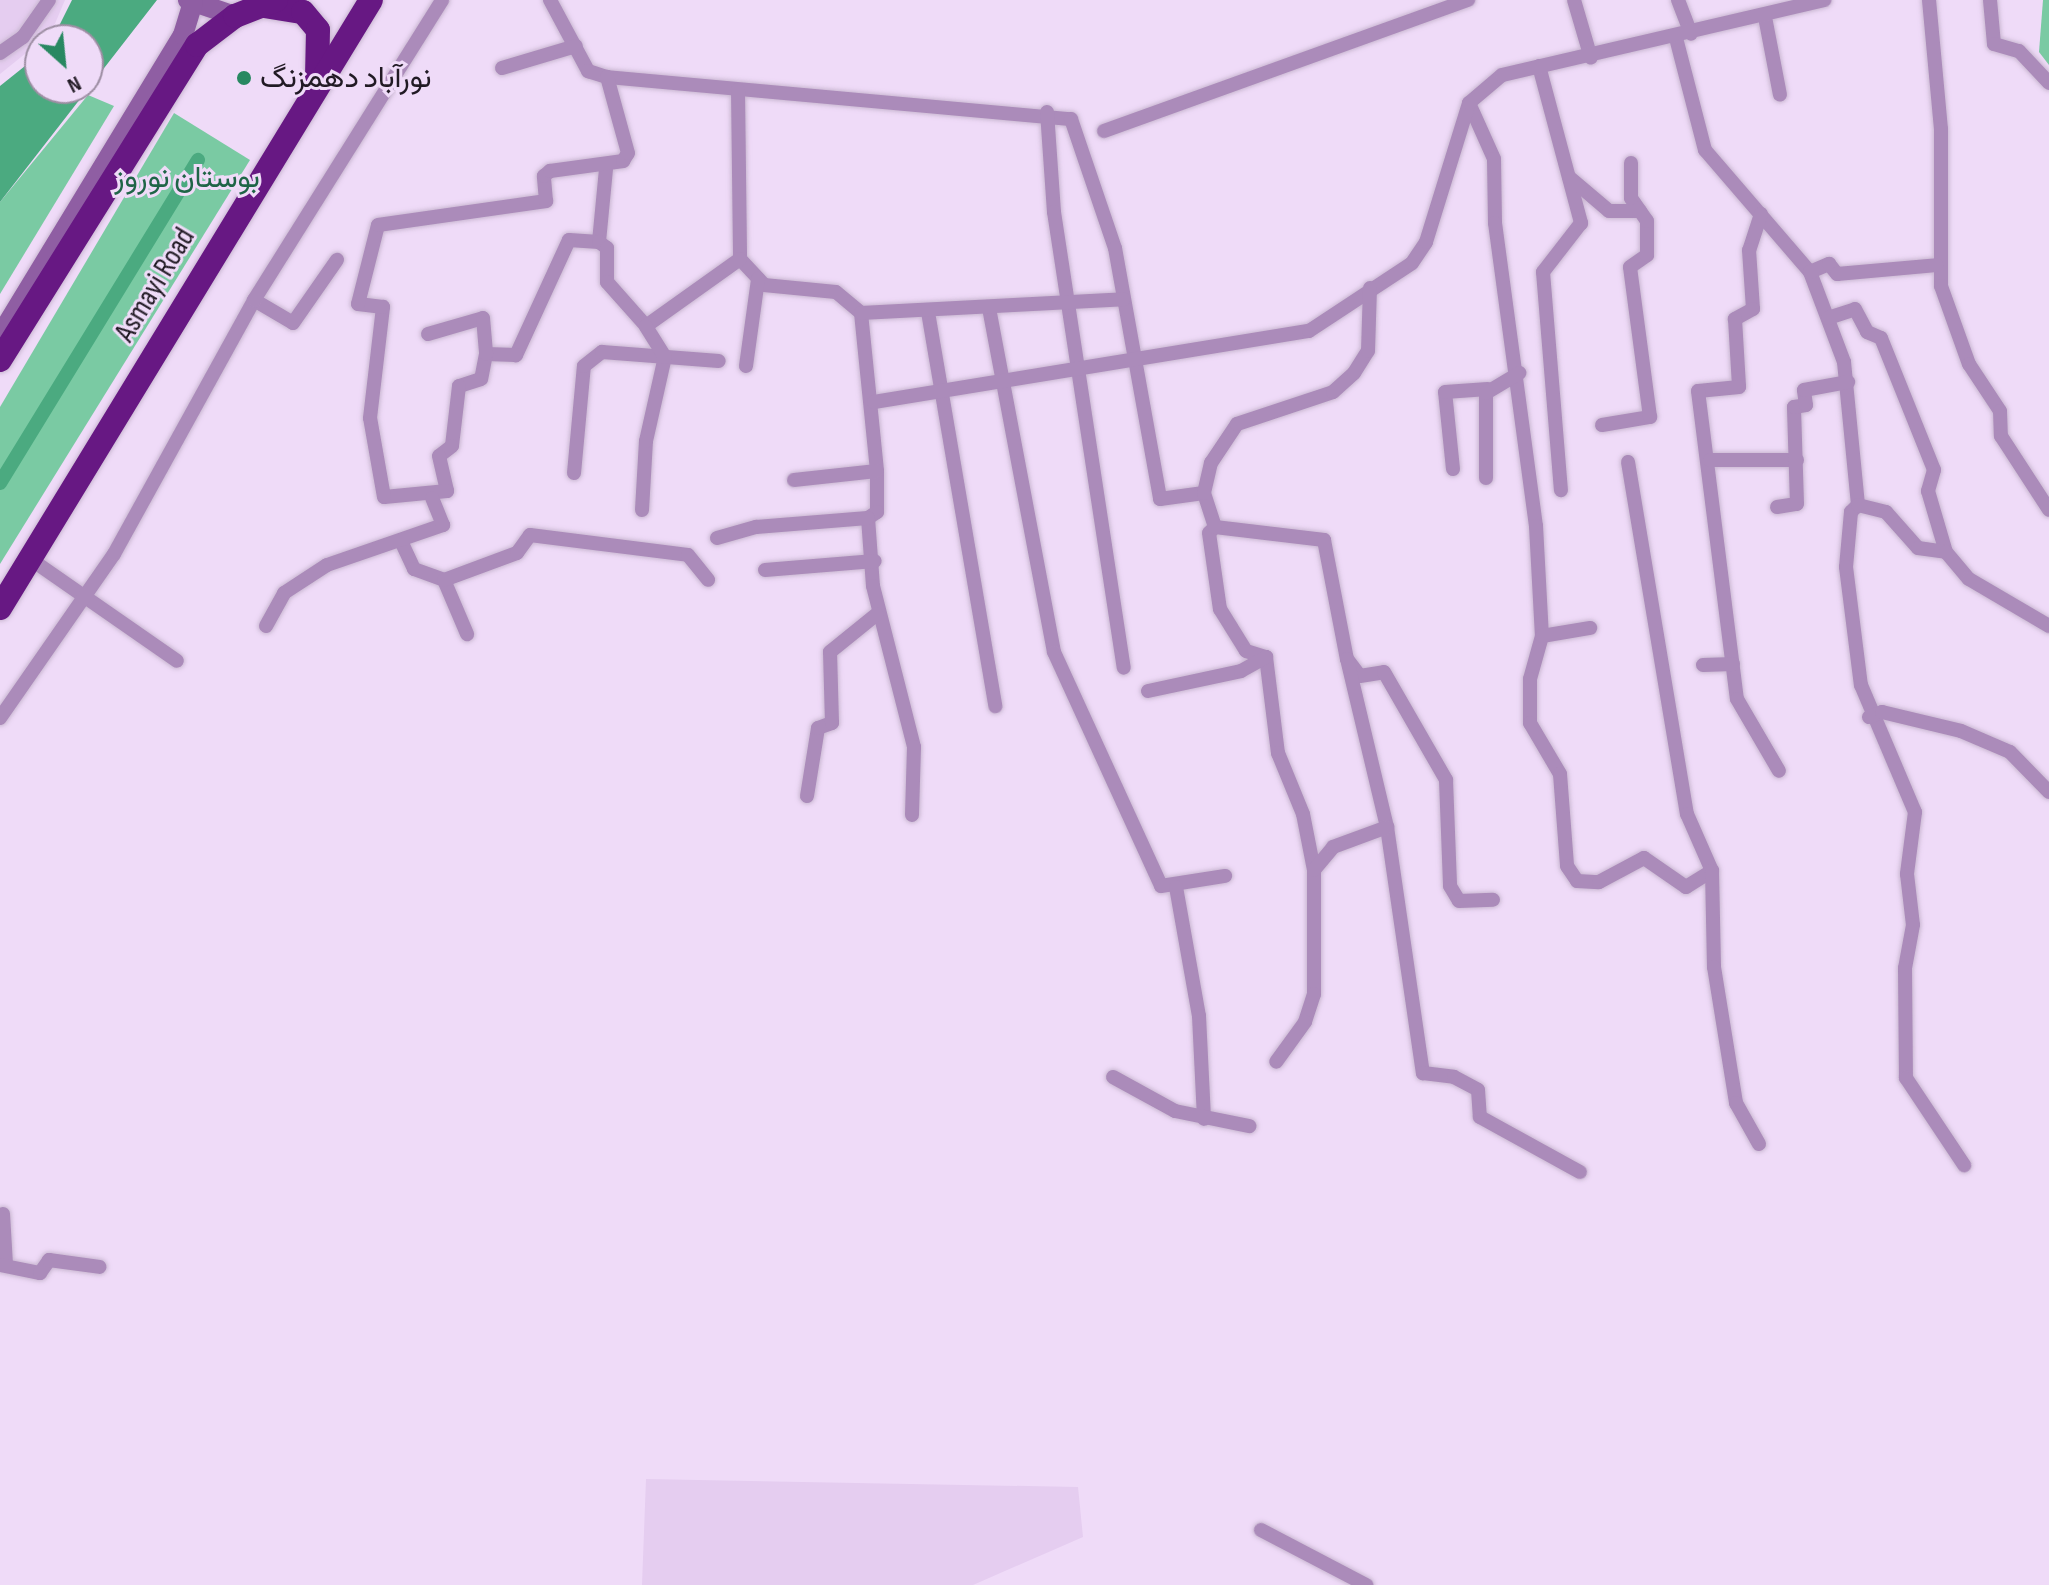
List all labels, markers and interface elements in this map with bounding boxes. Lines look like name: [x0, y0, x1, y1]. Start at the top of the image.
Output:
north arrow: [24, 24, 104, 104]
place label: نورآباد دهمزنگ: [260, 60, 432, 96]
text: N: [63, 69, 86, 99]
marker: نورآباد دهمزنگ: [235, 69, 253, 87]
park label: بوستان نوروز: [114, 160, 260, 196]
street label: Asmayi Road: [107, 222, 203, 348]

